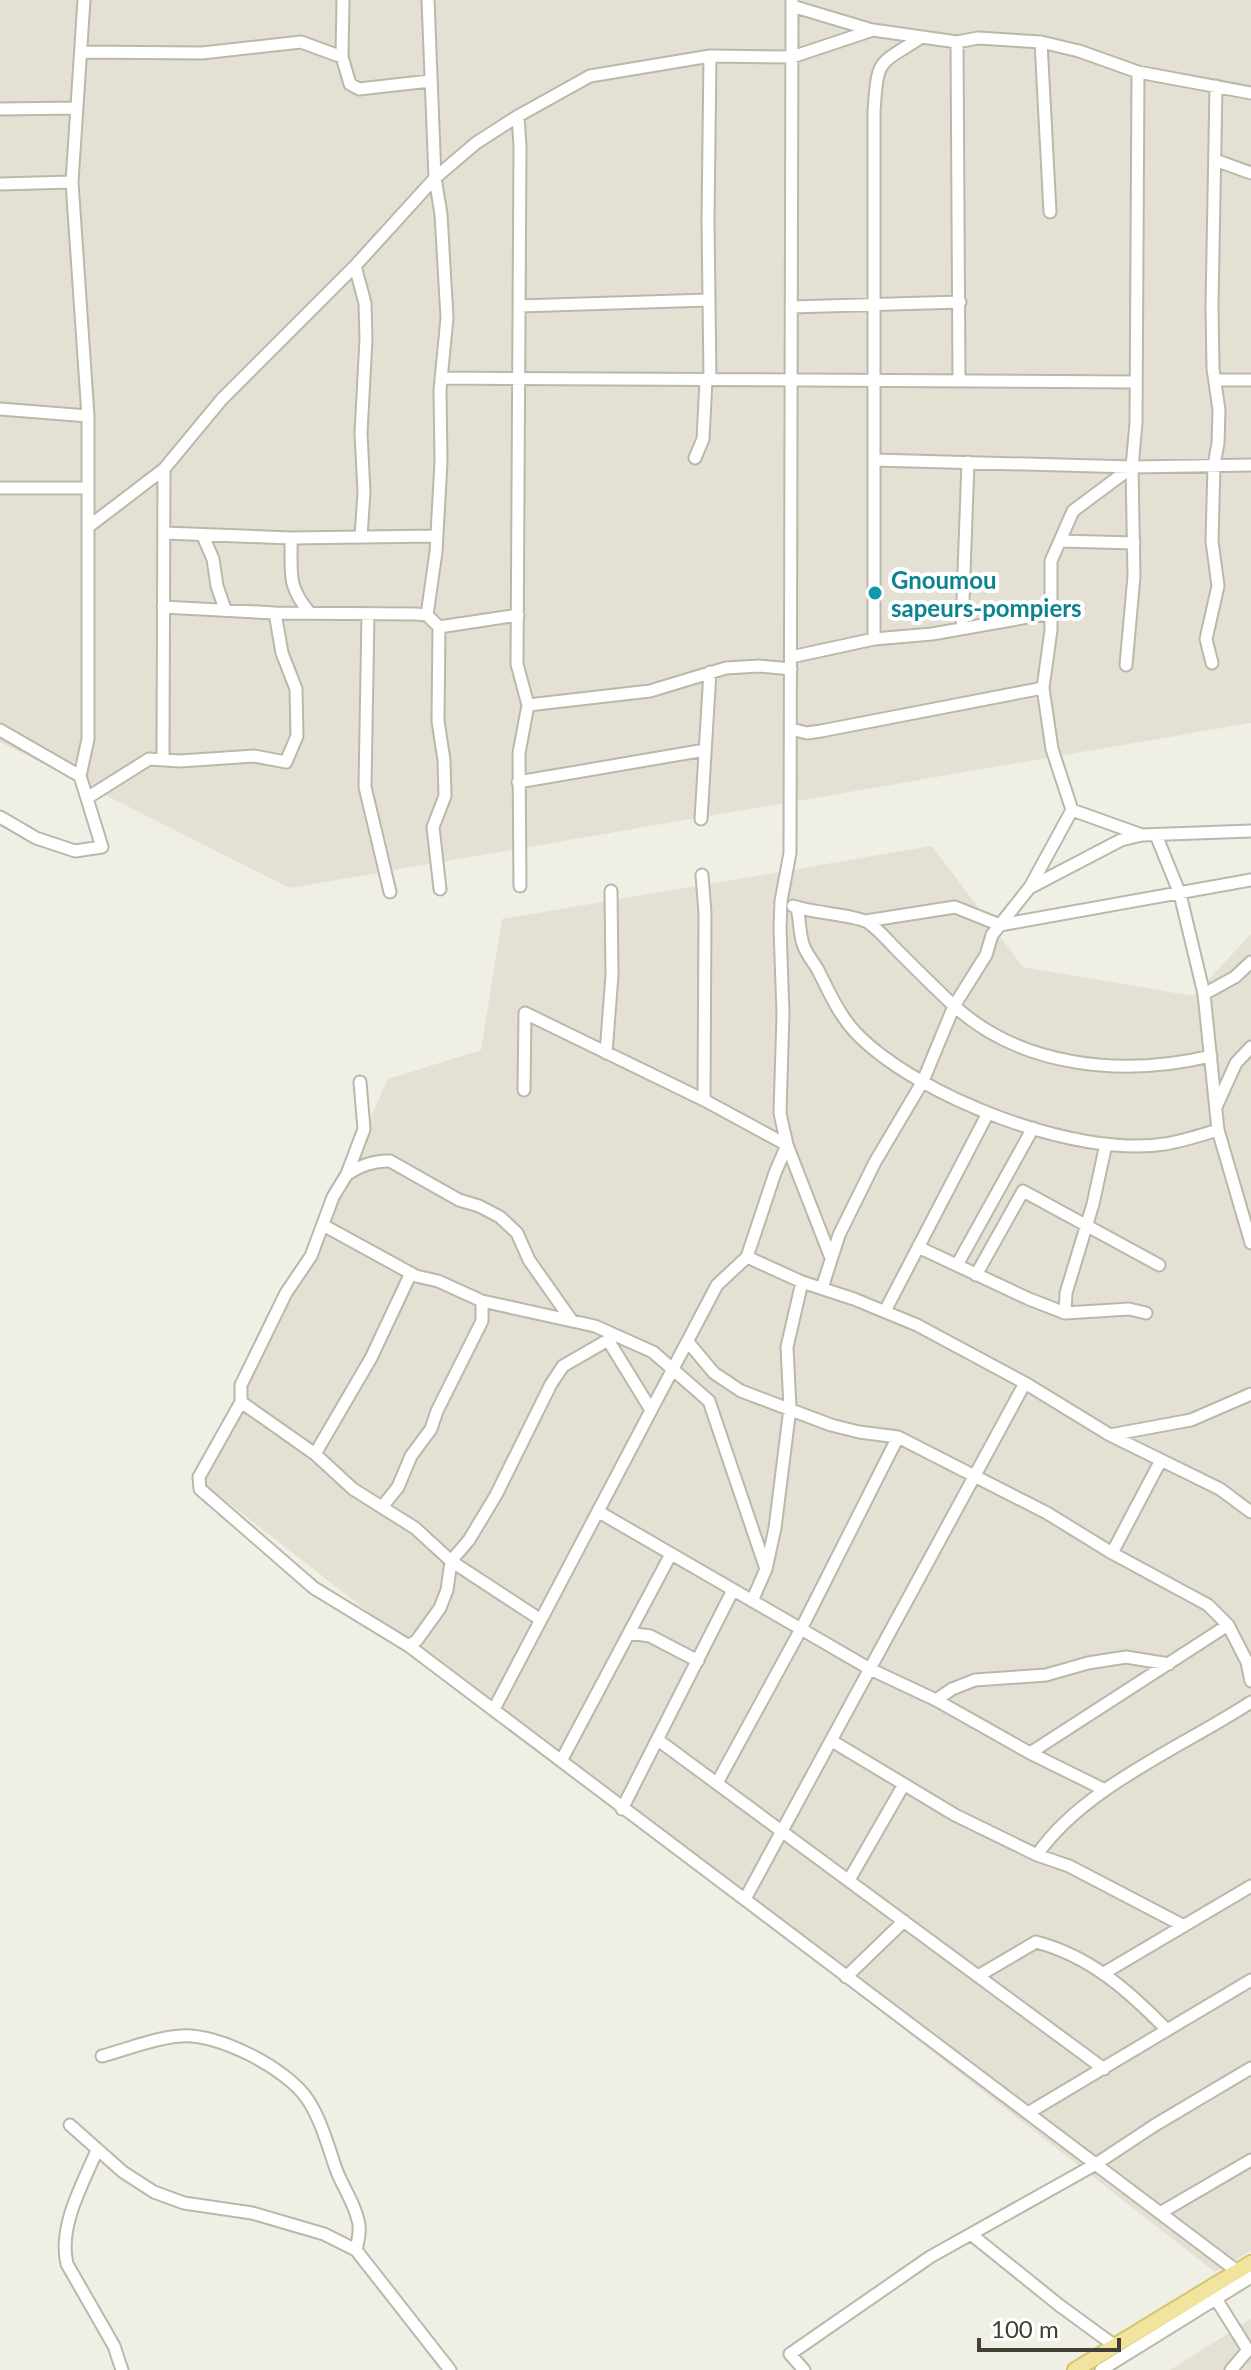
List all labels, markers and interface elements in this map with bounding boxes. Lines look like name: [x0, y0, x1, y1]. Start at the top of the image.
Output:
place label: Gnoumou sapeurs-pompiers: [891, 565, 1082, 622]
marker: Gnoumou sapeurs-pompiers: [866, 584, 884, 602]
scale bar: [979, 2302, 1119, 2352]
text: 100 m: [991, 2314, 1059, 2343]

